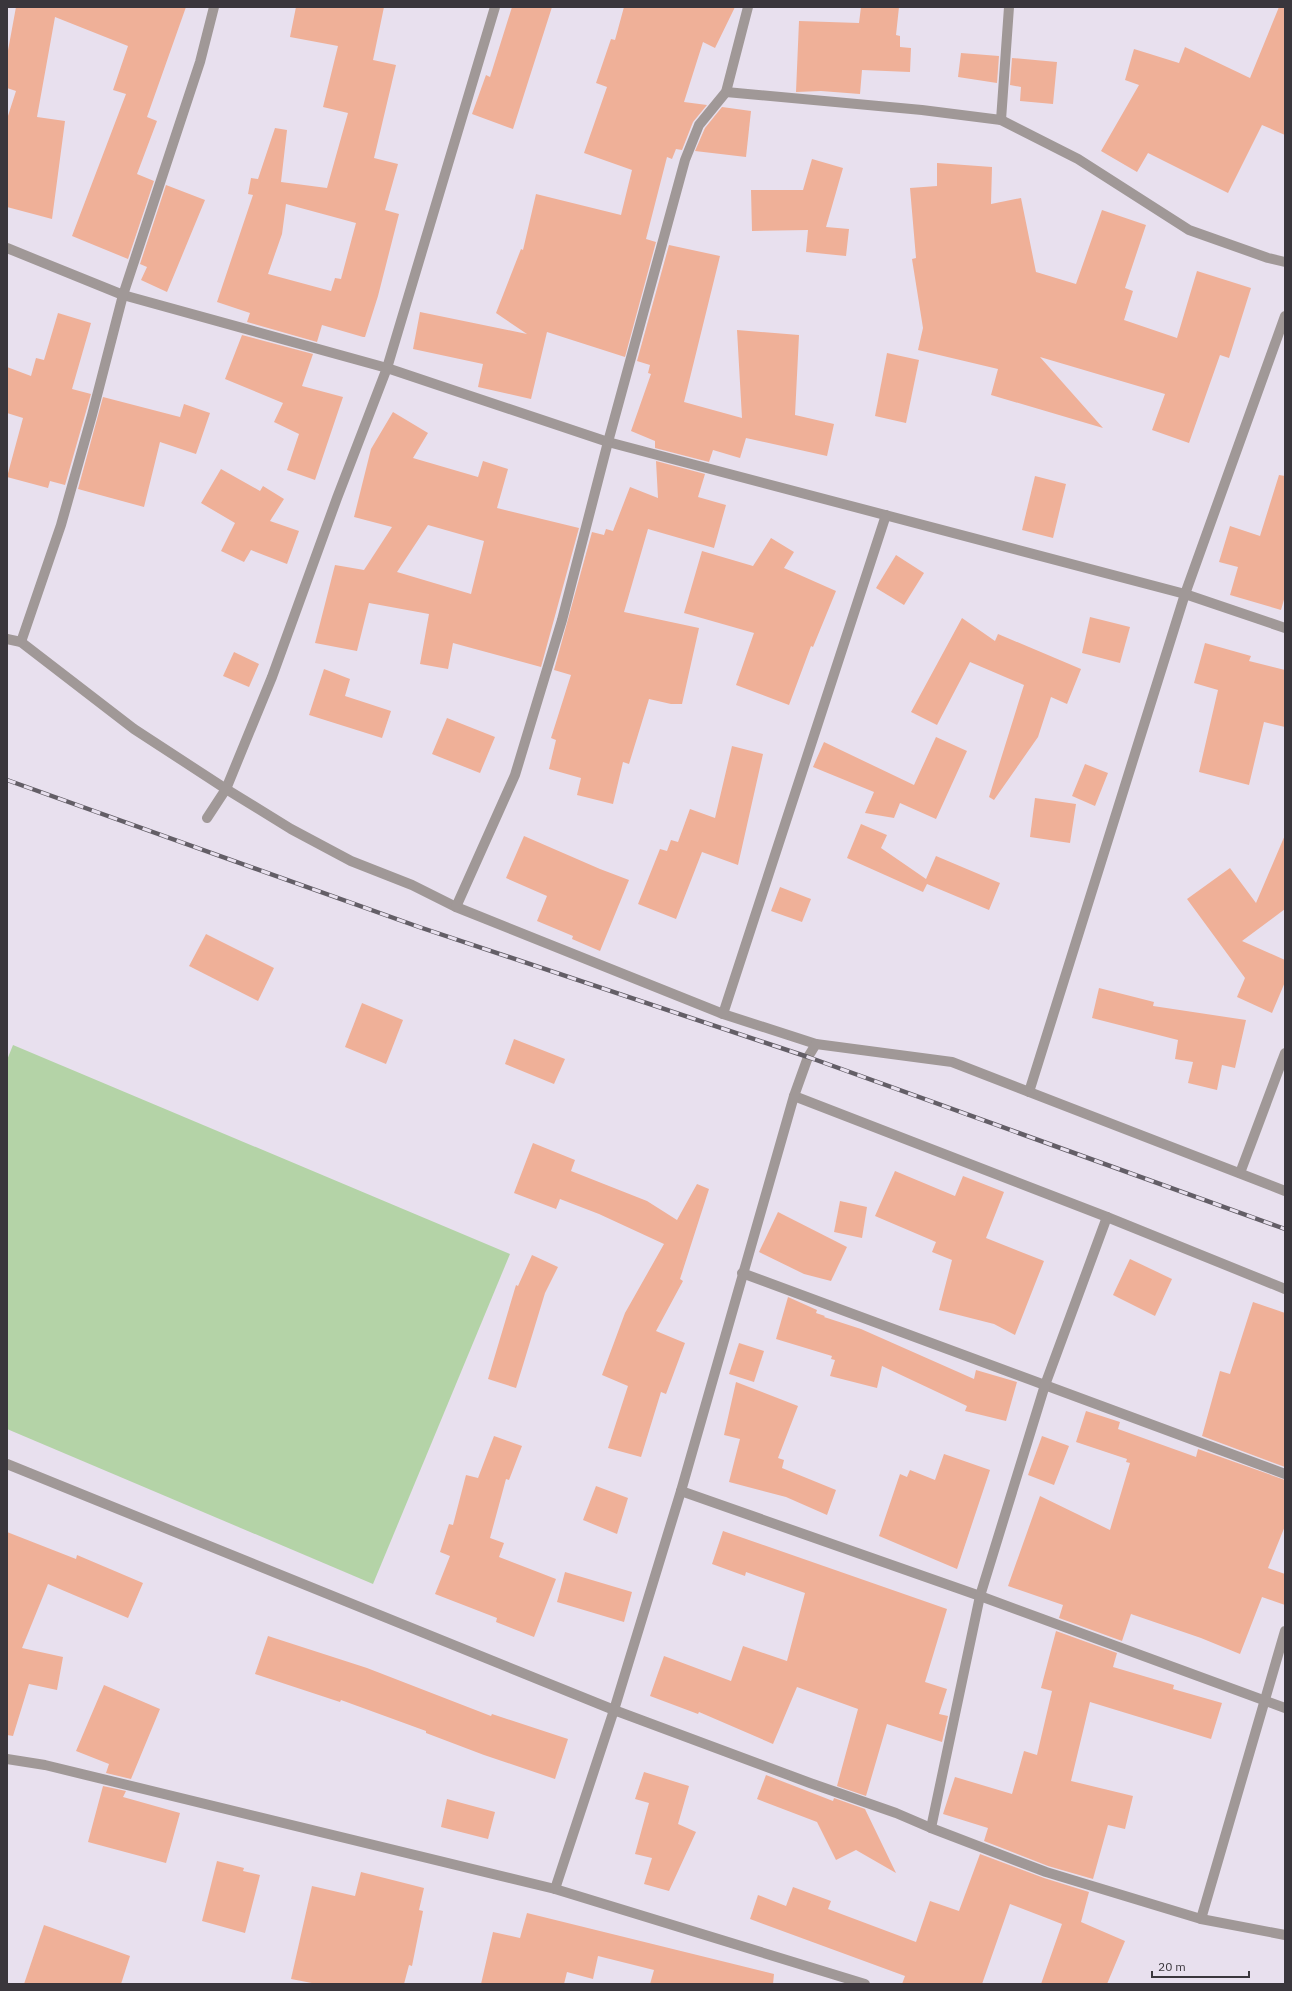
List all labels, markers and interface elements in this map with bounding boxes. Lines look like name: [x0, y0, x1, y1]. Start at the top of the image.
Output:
scale bar: [1152, 1953, 1249, 1979]
text: 20 m: [1158, 1959, 1186, 1974]

